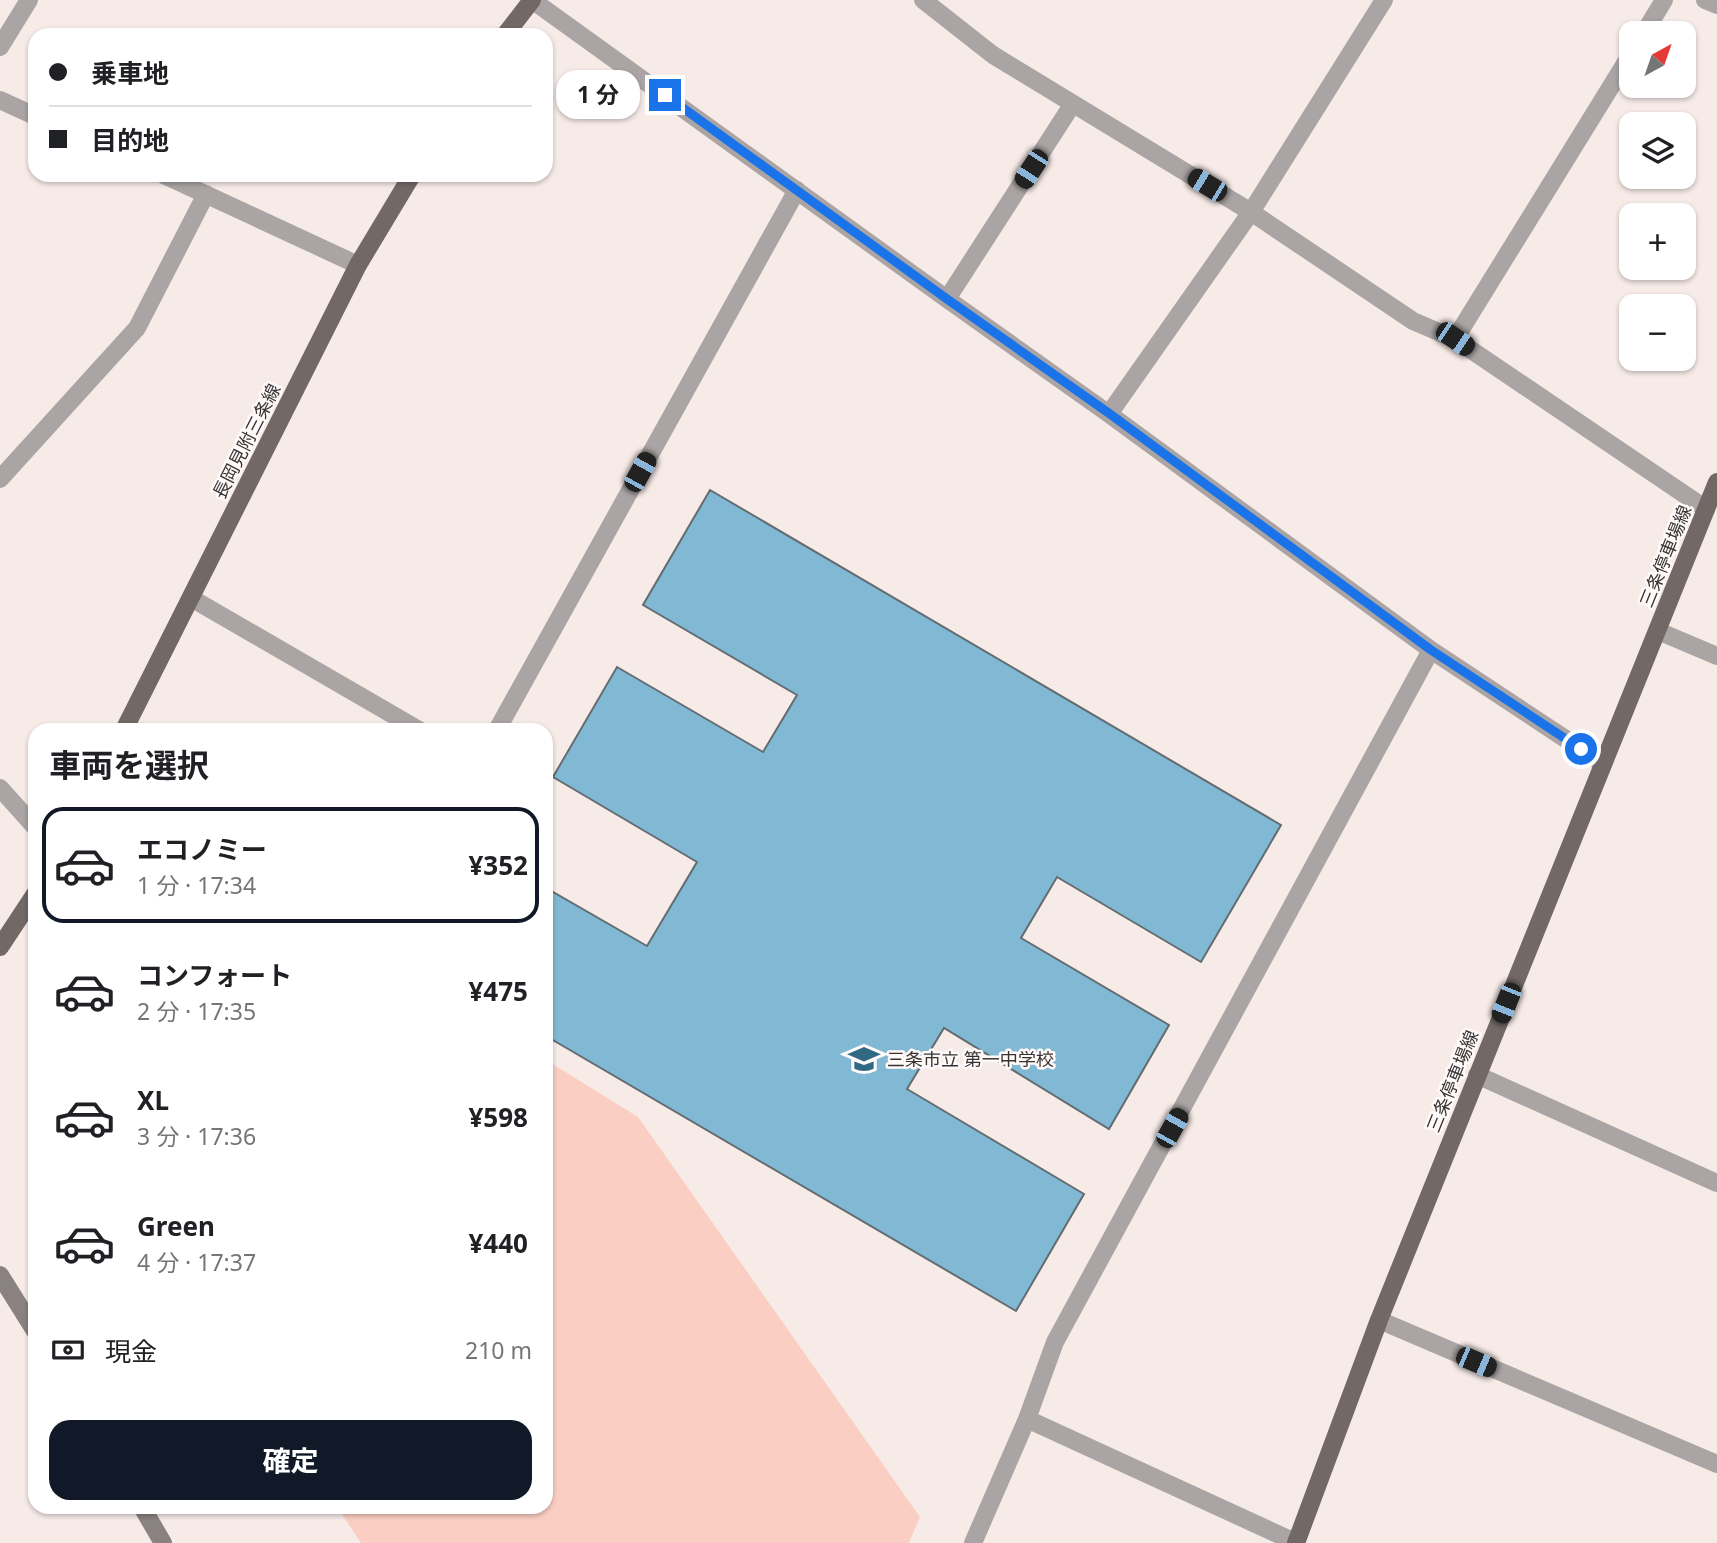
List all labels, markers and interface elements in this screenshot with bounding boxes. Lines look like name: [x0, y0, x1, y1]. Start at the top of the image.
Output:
north arrow: [1619, 21, 1696, 98]
map controls: [1619, 21, 1696, 371]
text: 乗車地: [91, 55, 169, 91]
callout: 1 分: [556, 70, 640, 119]
text: 1 分: [577, 78, 619, 110]
route end: [649, 79, 681, 111]
button: layers: [1619, 112, 1696, 189]
text: 目的地: [91, 122, 169, 158]
car: [1011, 146, 1052, 192]
car: [1184, 165, 1231, 205]
button: +: [1619, 203, 1696, 280]
button: −: [1619, 294, 1696, 371]
car: [1432, 319, 1479, 359]
street label: 長岡見附三条線: [207, 379, 285, 503]
car: [621, 449, 660, 495]
street label: 三条停車場線: [1634, 501, 1696, 611]
route start: [1565, 733, 1597, 765]
text: 車両を選択: [49, 743, 209, 786]
text: エコノミー: [137, 831, 267, 867]
icon: car: [53, 834, 116, 897]
text: ¥352: [469, 847, 528, 883]
text: 1 分 · 17:34: [137, 869, 256, 901]
text: コンフォート: [137, 957, 292, 993]
icon: car: [53, 960, 116, 1023]
text: ¥475: [469, 973, 528, 1009]
car: [1489, 980, 1524, 1026]
text: 2 分 · 17:35: [137, 995, 256, 1027]
street label: 三条停車場線: [1421, 1026, 1483, 1136]
school or university icon: 三条市立 第一中学校: [847, 1042, 881, 1076]
place label: 三条市立 第一中学校: [887, 1047, 1054, 1071]
text: XL: [137, 1082, 169, 1118]
icon: car: [53, 1086, 116, 1149]
text: ¥598: [469, 1099, 528, 1135]
car: [1153, 1105, 1192, 1151]
text: 3 分 · 17:36: [137, 1120, 256, 1152]
text: Green: [137, 1208, 215, 1244]
icon: car: [53, 1212, 116, 1275]
text: ¥440: [469, 1225, 528, 1261]
text: 4 分 · 17:37: [137, 1246, 256, 1278]
icon: cash: [49, 1331, 87, 1369]
text: 現金: [105, 1333, 157, 1369]
text: 210 m: [465, 1334, 532, 1366]
car: [1453, 1344, 1500, 1380]
button: 確定: [49, 1420, 532, 1500]

